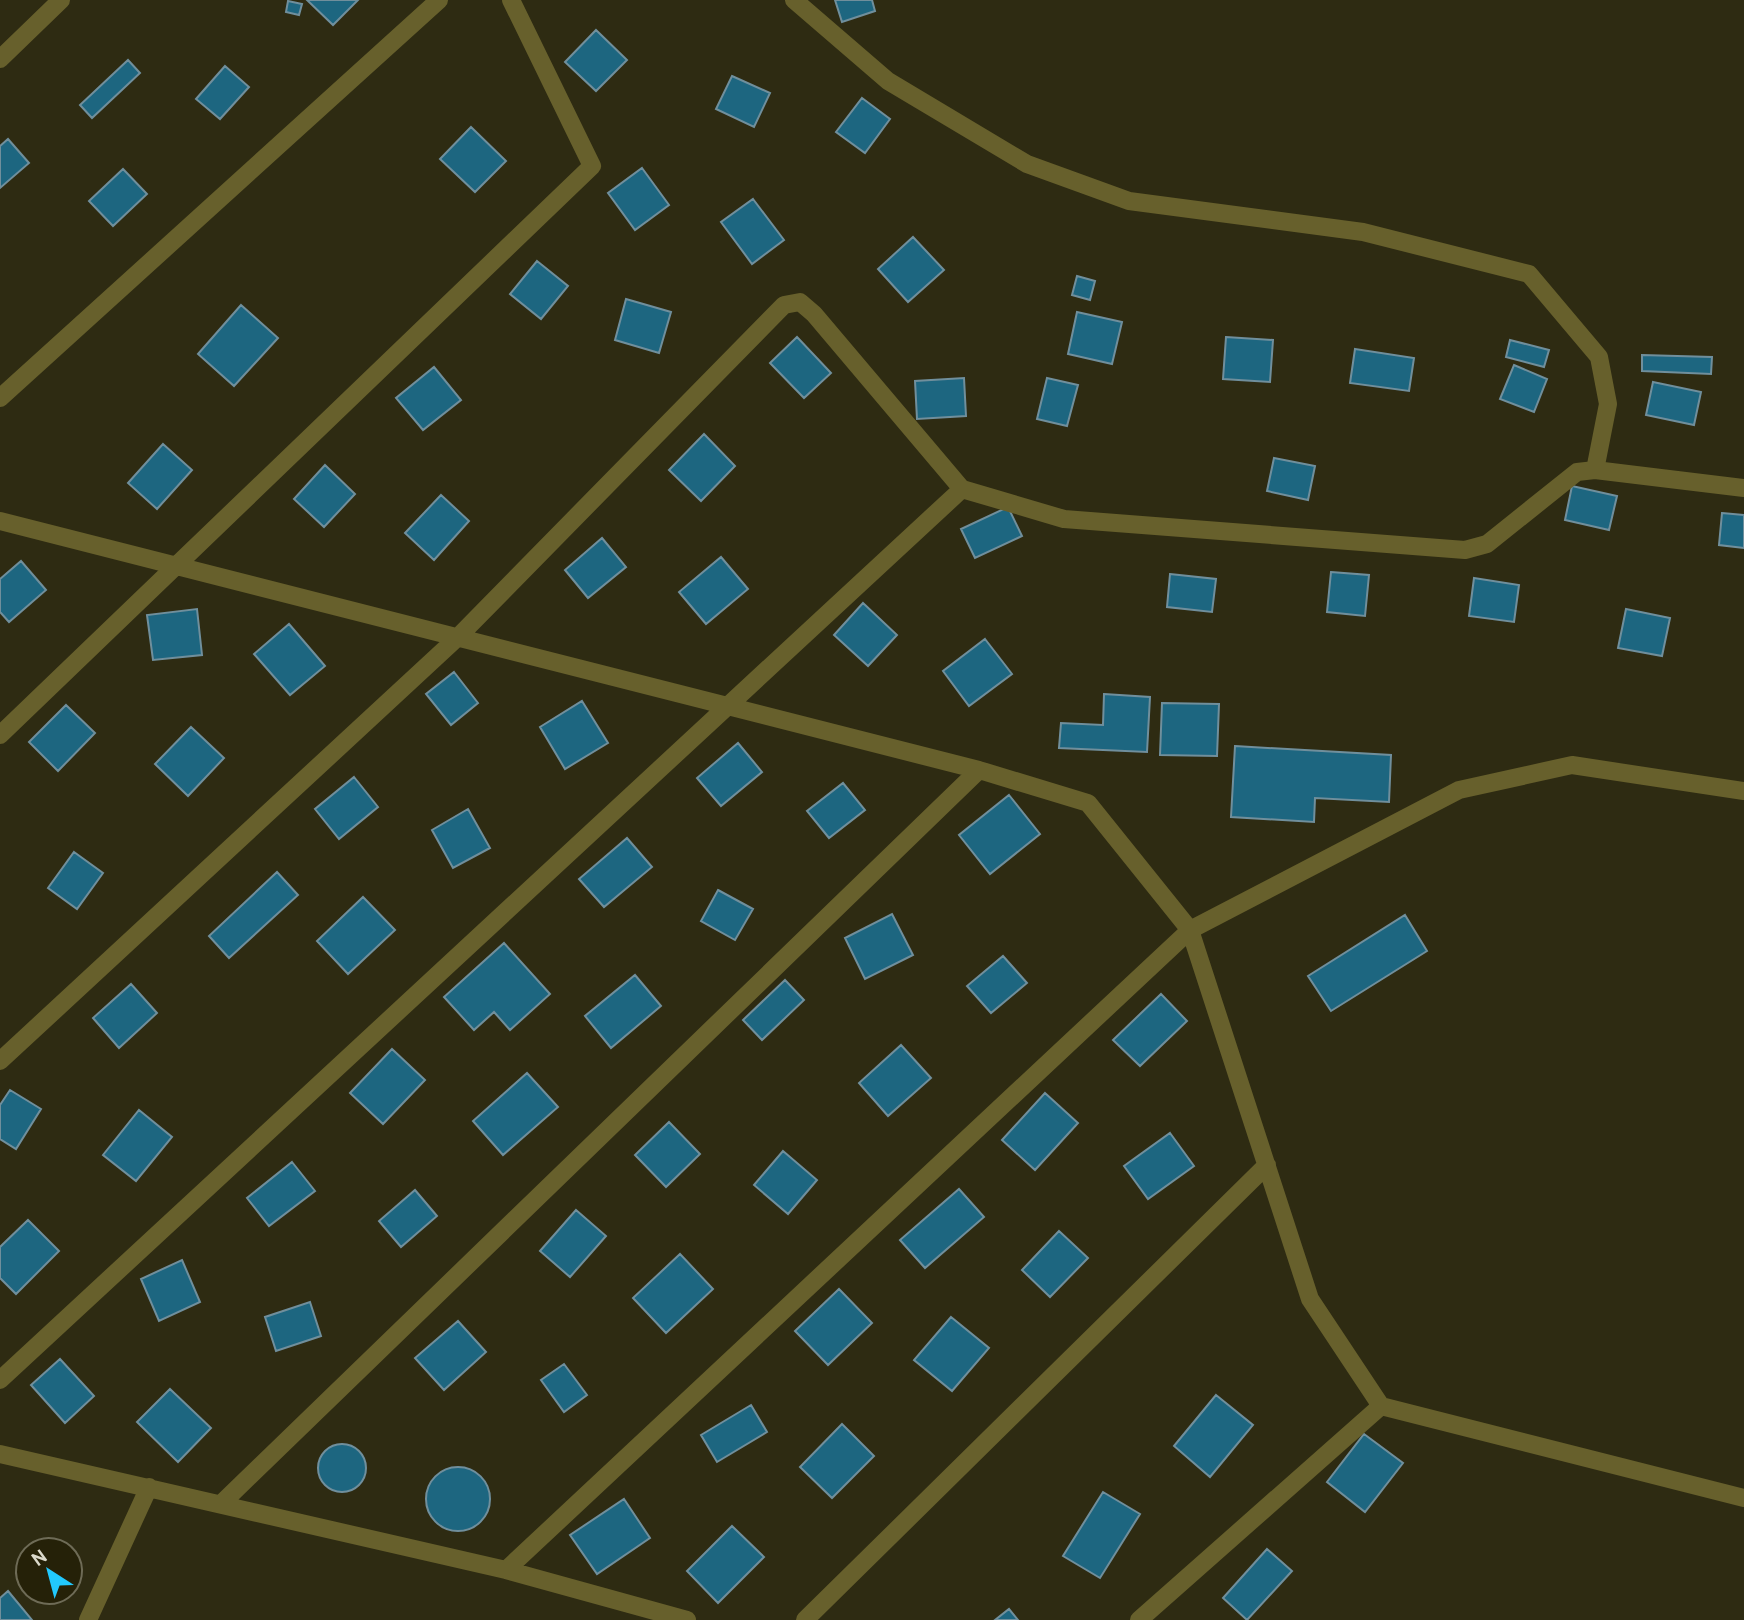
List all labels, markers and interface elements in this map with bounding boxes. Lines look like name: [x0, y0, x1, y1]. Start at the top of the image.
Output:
north arrow: [14, 1536, 84, 1606]
text: N: [28, 1545, 53, 1573]

